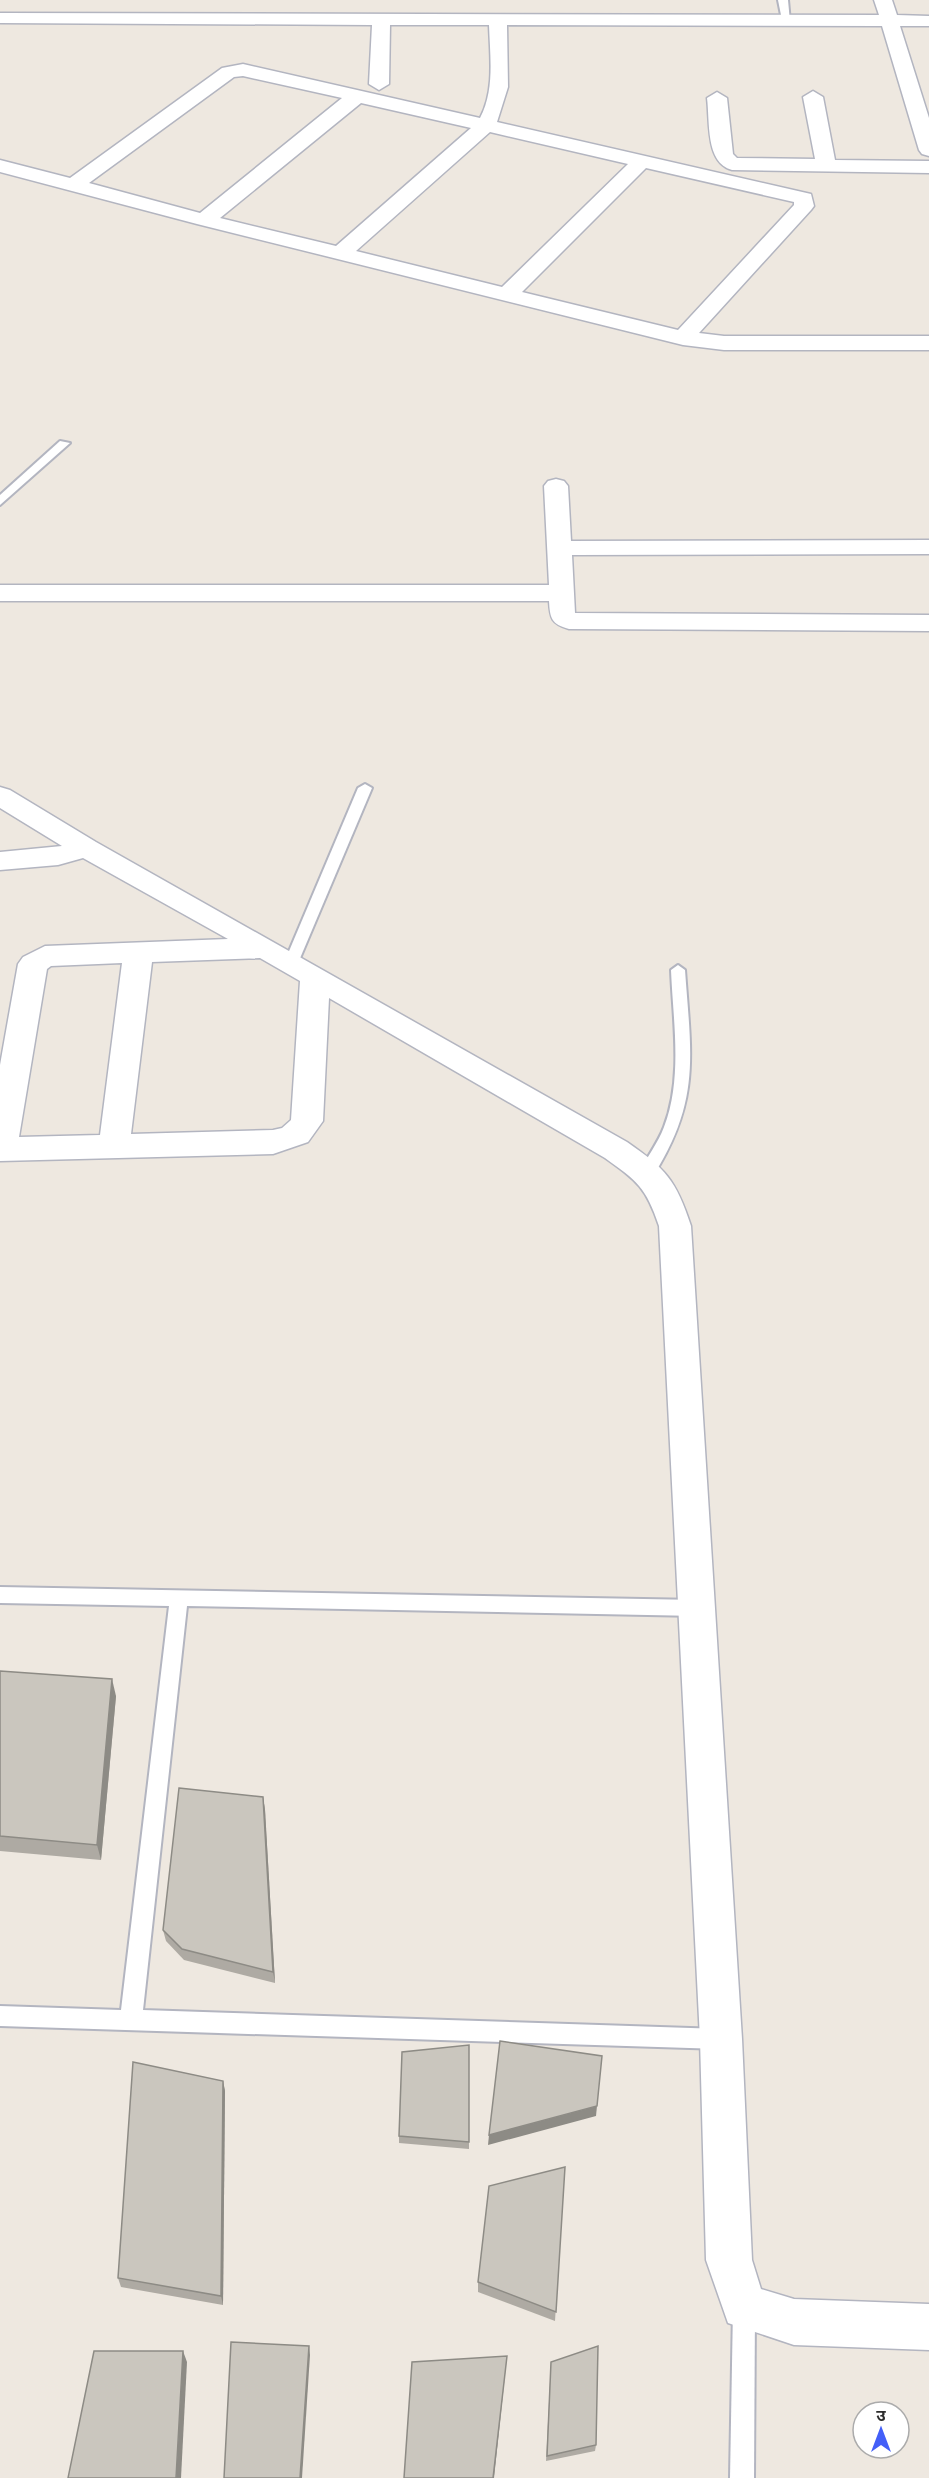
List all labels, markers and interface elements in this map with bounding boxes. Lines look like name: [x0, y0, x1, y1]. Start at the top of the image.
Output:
north arrow: [851, 2400, 911, 2460]
text: उ: [876, 2406, 886, 2424]

